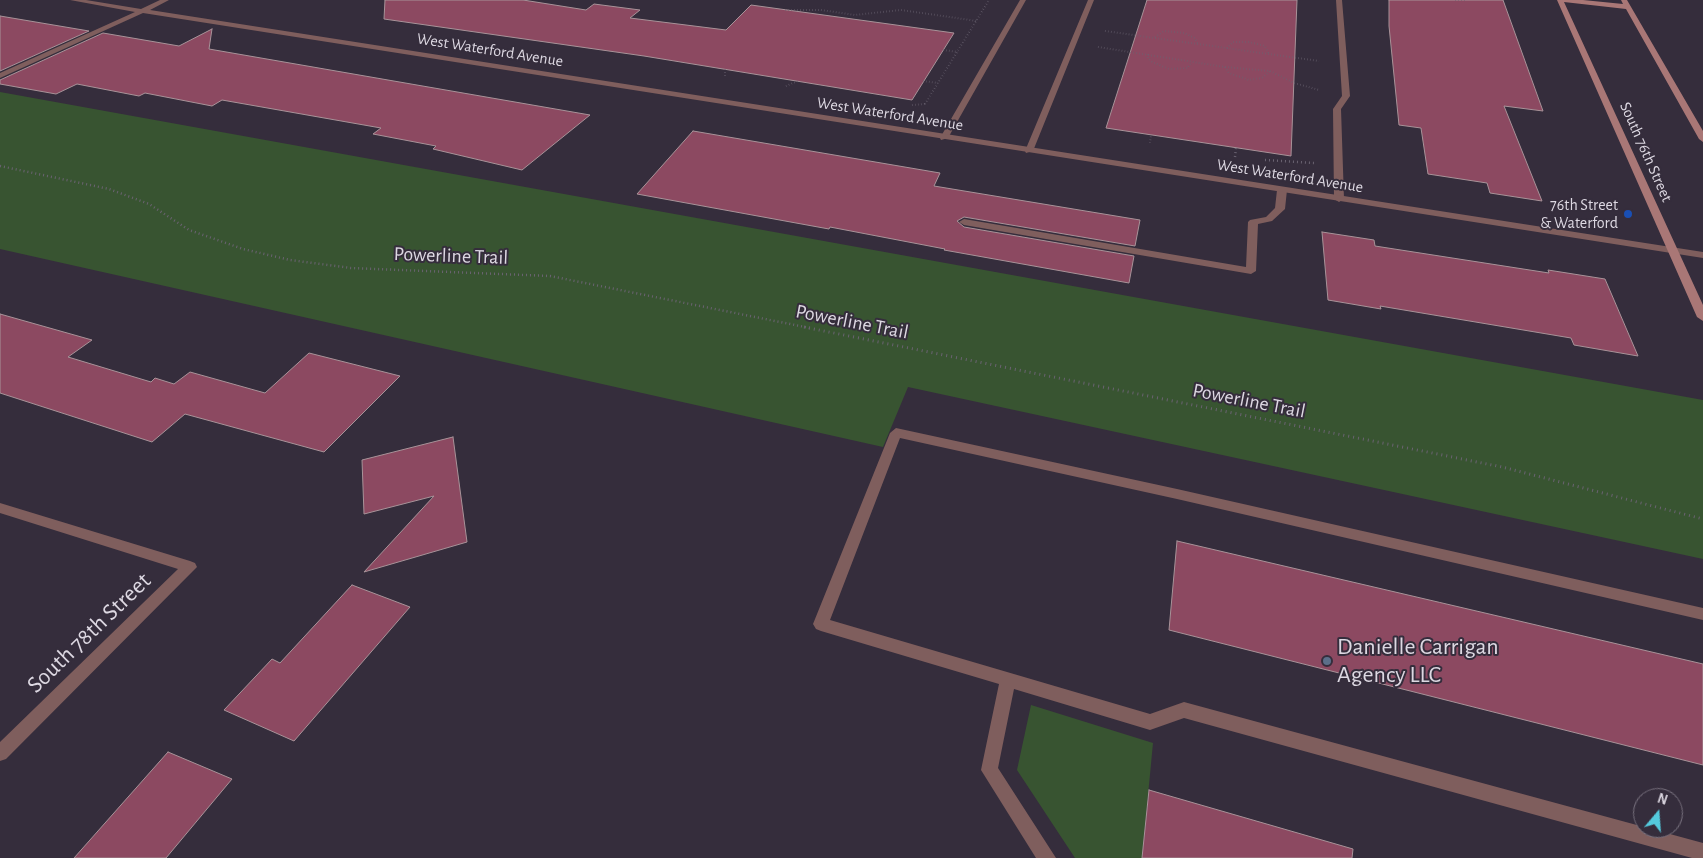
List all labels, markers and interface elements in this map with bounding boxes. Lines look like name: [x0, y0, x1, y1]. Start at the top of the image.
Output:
street label: West Waterford Avenue: [415, 29, 565, 71]
street label: West Waterford Avenue: [815, 93, 965, 135]
street label: South 76th Street: [1615, 99, 1677, 205]
street label: West Waterford Avenue: [1215, 155, 1365, 197]
place label: 76th Street & Waterford: [1540, 195, 1618, 233]
marker: 76th Street & Waterford: [1622, 208, 1634, 220]
street label: Powerline Trail: [393, 242, 509, 270]
street label: Powerline Trail: [794, 299, 910, 345]
street label: Powerline Trail: [1191, 378, 1307, 424]
street label: South 78th Street: [21, 567, 157, 699]
place label: Danielle Carrigan Agency LLC: [1337, 633, 1499, 689]
marker: Danielle Carrigan Agency LLC: [1321, 655, 1333, 667]
north arrow: [1633, 788, 1683, 838]
text: N: [1656, 792, 1669, 808]

